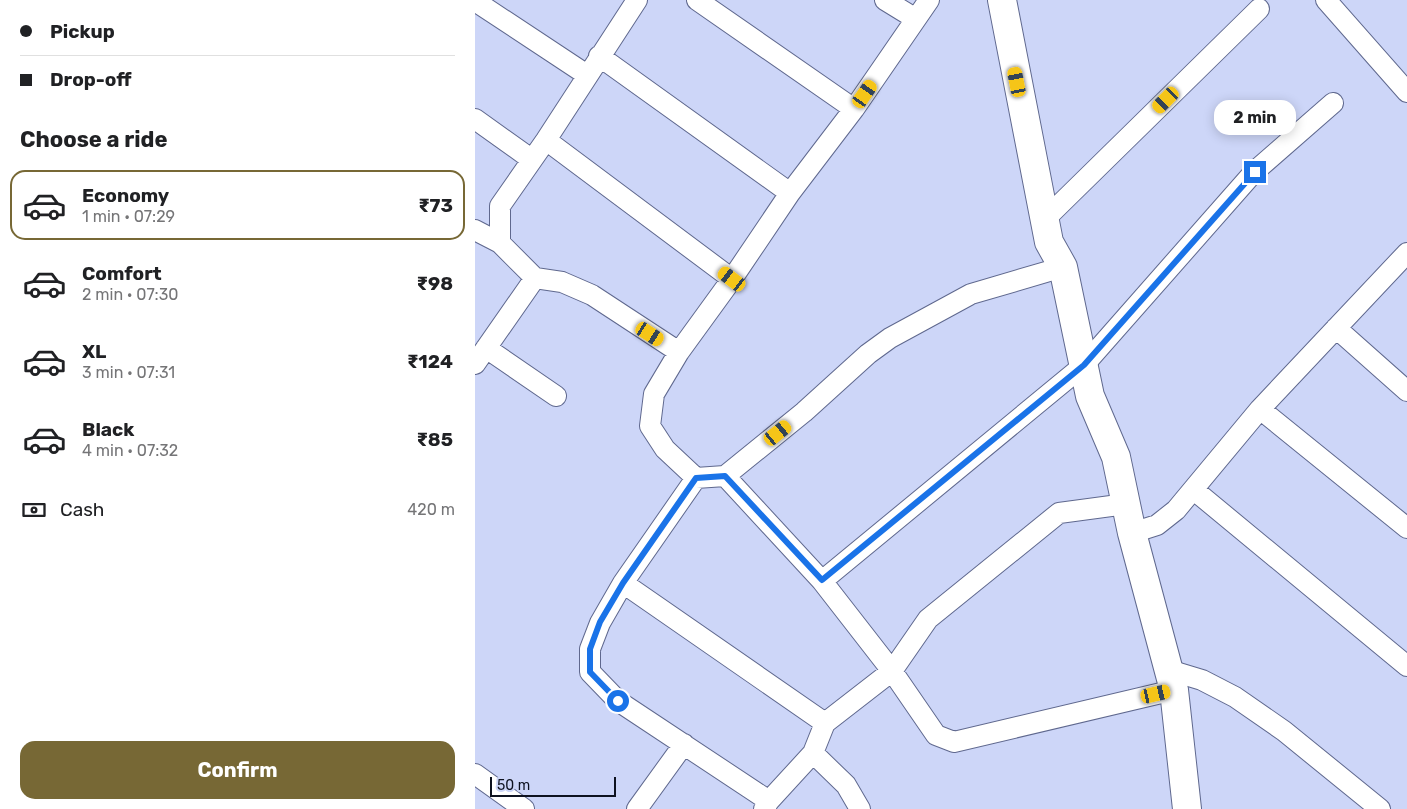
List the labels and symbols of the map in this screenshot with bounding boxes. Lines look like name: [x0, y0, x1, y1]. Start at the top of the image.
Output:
car: [1006, 66, 1027, 98]
car: [850, 77, 879, 111]
car: [1150, 84, 1181, 116]
callout: 2 min: [1214, 100, 1296, 134]
route end: [1244, 161, 1266, 183]
car: [715, 264, 748, 294]
car: [633, 320, 666, 348]
car: [761, 418, 794, 448]
car: [1139, 683, 1172, 705]
route start: [607, 690, 629, 712]
scale bar: [490, 774, 616, 797]

